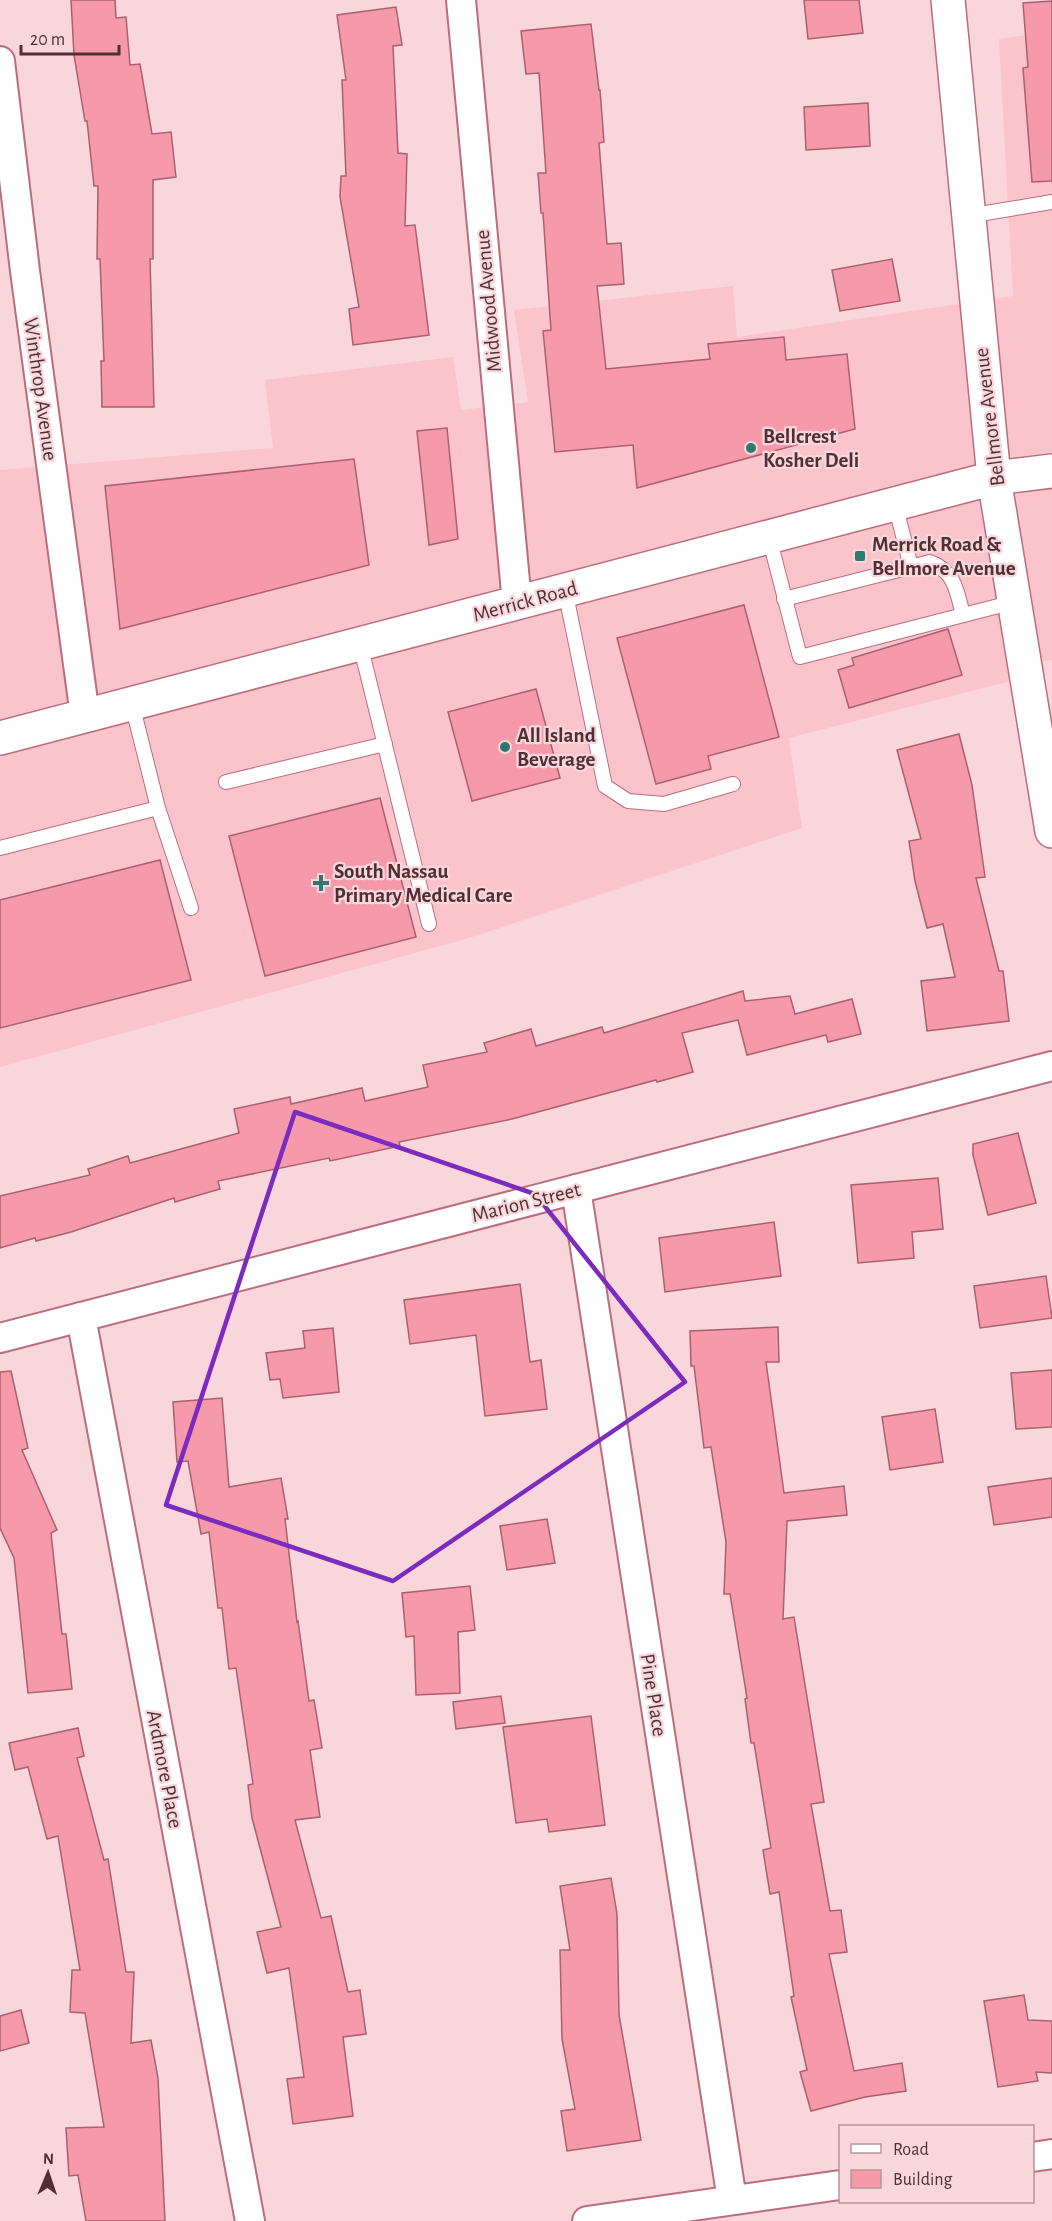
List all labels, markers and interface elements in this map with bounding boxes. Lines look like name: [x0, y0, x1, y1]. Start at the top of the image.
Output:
scale bar: [21, 18, 118, 56]
text: 20 m: [30, 31, 65, 49]
street label: Midwood Avenue: [472, 229, 505, 373]
street label: Winthrop Avenue: [20, 316, 61, 462]
street label: Bellmore Avenue: [971, 347, 1008, 487]
place label: Bellcrest Kosher Deli: [763, 426, 859, 471]
marker: Bellcrest Kosher Deli: [744, 441, 758, 455]
place label: Merrick Road & Bellmore Avenue: [872, 534, 1016, 579]
marker: Merrick Road & Bellmore Avenue: [853, 549, 867, 563]
street label: Merrick Road: [471, 577, 580, 626]
place label: All Island Beverage: [517, 725, 596, 770]
marker: All Island Beverage: [498, 740, 512, 754]
place label: South Nassau Primary Medical Care: [334, 861, 513, 906]
marker: South Nassau Primary Medical Care: [312, 874, 330, 892]
street label: Marion Street: [469, 1179, 583, 1226]
street label: Pine Place: [637, 1652, 670, 1738]
street label: Ardmore Place: [143, 1708, 186, 1830]
legend: [839, 2125, 1034, 2203]
text: Road: [893, 2141, 929, 2159]
north arrow: [18, 2143, 78, 2203]
text: N: [43, 2151, 54, 2167]
text: Building: [893, 2171, 953, 2189]

